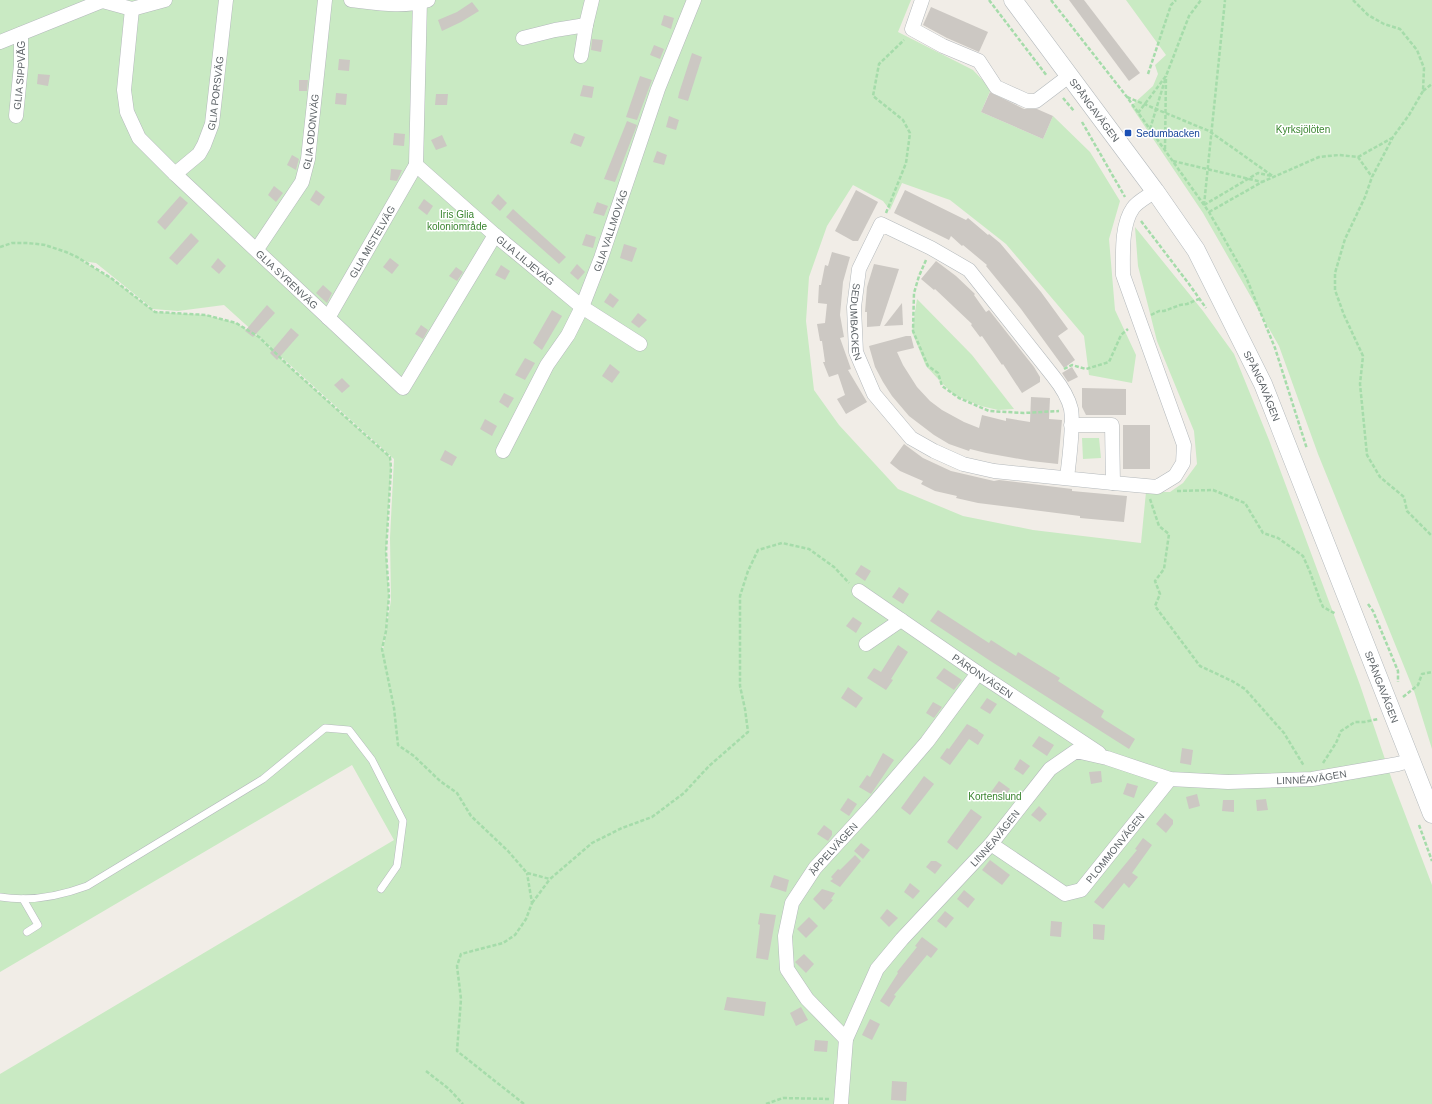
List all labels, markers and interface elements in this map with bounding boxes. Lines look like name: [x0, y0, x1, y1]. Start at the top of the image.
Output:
street label: GLIA SIPPVÄG: [11, 41, 27, 110]
street label: GLIA PORSVÄG: [205, 55, 225, 132]
street label: SPÅNGAVÄGEN: [1068, 76, 1122, 144]
street label: GLIA ODONVÄG: [300, 93, 320, 171]
park label: Kyrksjölöten: [1276, 124, 1330, 135]
marker: Sedumbacken: [1123, 128, 1133, 138]
place label: Sedumbacken: [1136, 128, 1200, 139]
street label: GLIA VALLMOVÄG: [591, 188, 629, 273]
street label: GLIA MISTELVÄG: [347, 203, 397, 280]
park label: Iris Glia koloniområde: [427, 209, 487, 232]
street label: GLIA LILJEVÄG: [494, 233, 557, 287]
street label: GLIA SYRENVÄG: [254, 248, 321, 311]
street label: SEDUMBACKEN: [848, 283, 864, 362]
street label: SPÅNGAVÄGEN: [1242, 349, 1283, 423]
street label: SPÅNGAVÄGEN: [1363, 649, 1401, 724]
street label: PÄRONVÄGEN: [950, 652, 1015, 700]
street label: LINNÉAVÄGEN: [1276, 768, 1347, 786]
park label: Kortenslund: [968, 791, 1022, 802]
street label: LINNÉAVÄGEN: [968, 807, 1021, 868]
street label: PLOMMONVÄGEN: [1083, 810, 1146, 885]
street label: ÄPPELVÄGEN: [807, 820, 859, 877]

